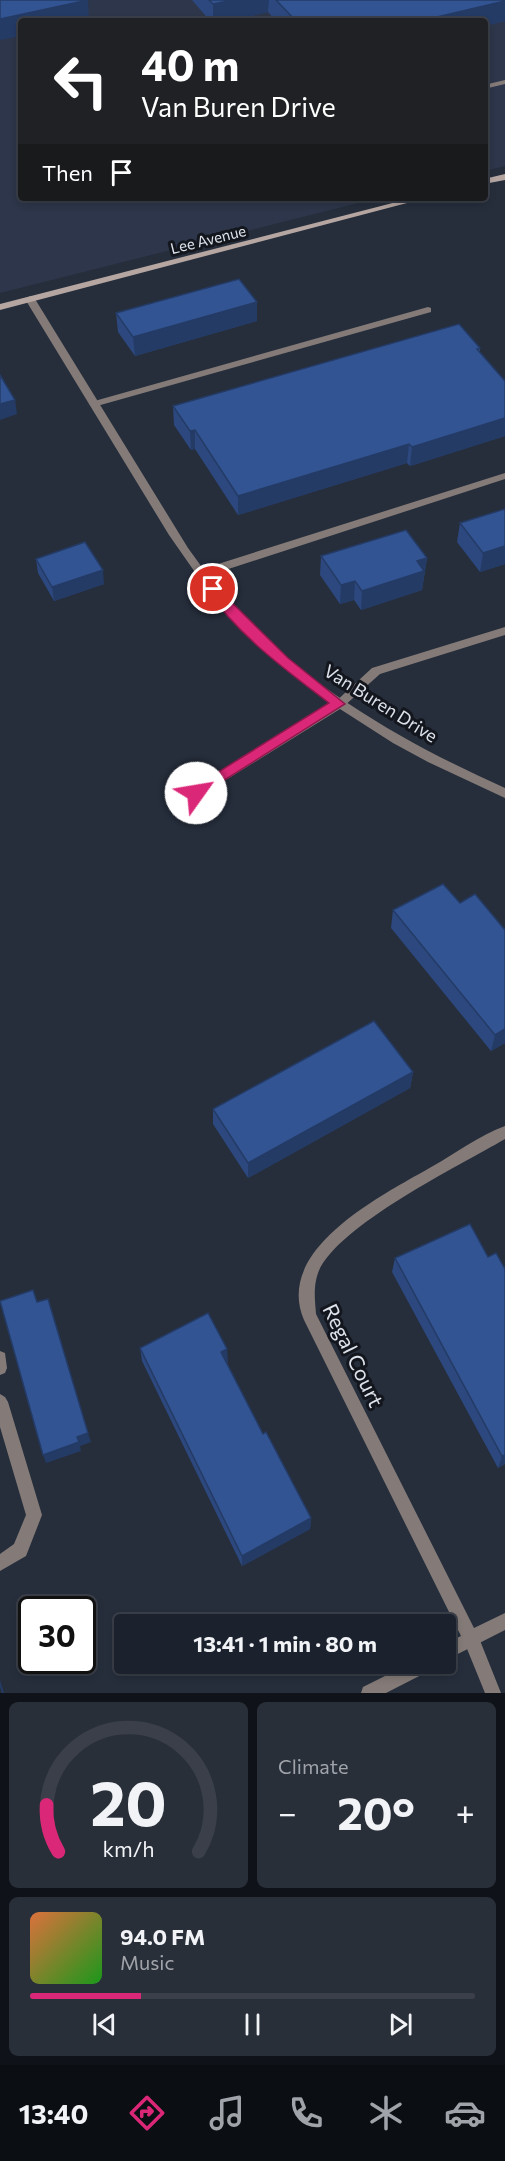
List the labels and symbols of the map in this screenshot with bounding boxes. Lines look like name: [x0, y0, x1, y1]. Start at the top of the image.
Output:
street label: Lee Avenue: [168, 221, 248, 257]
pin: [187, 563, 238, 614]
street label: Van Buren Drive: [320, 659, 442, 747]
position arrow: [164, 761, 228, 825]
street label: Regal Court: [318, 1299, 390, 1411]
speed limit sign: 30: [18, 1596, 96, 1674]

